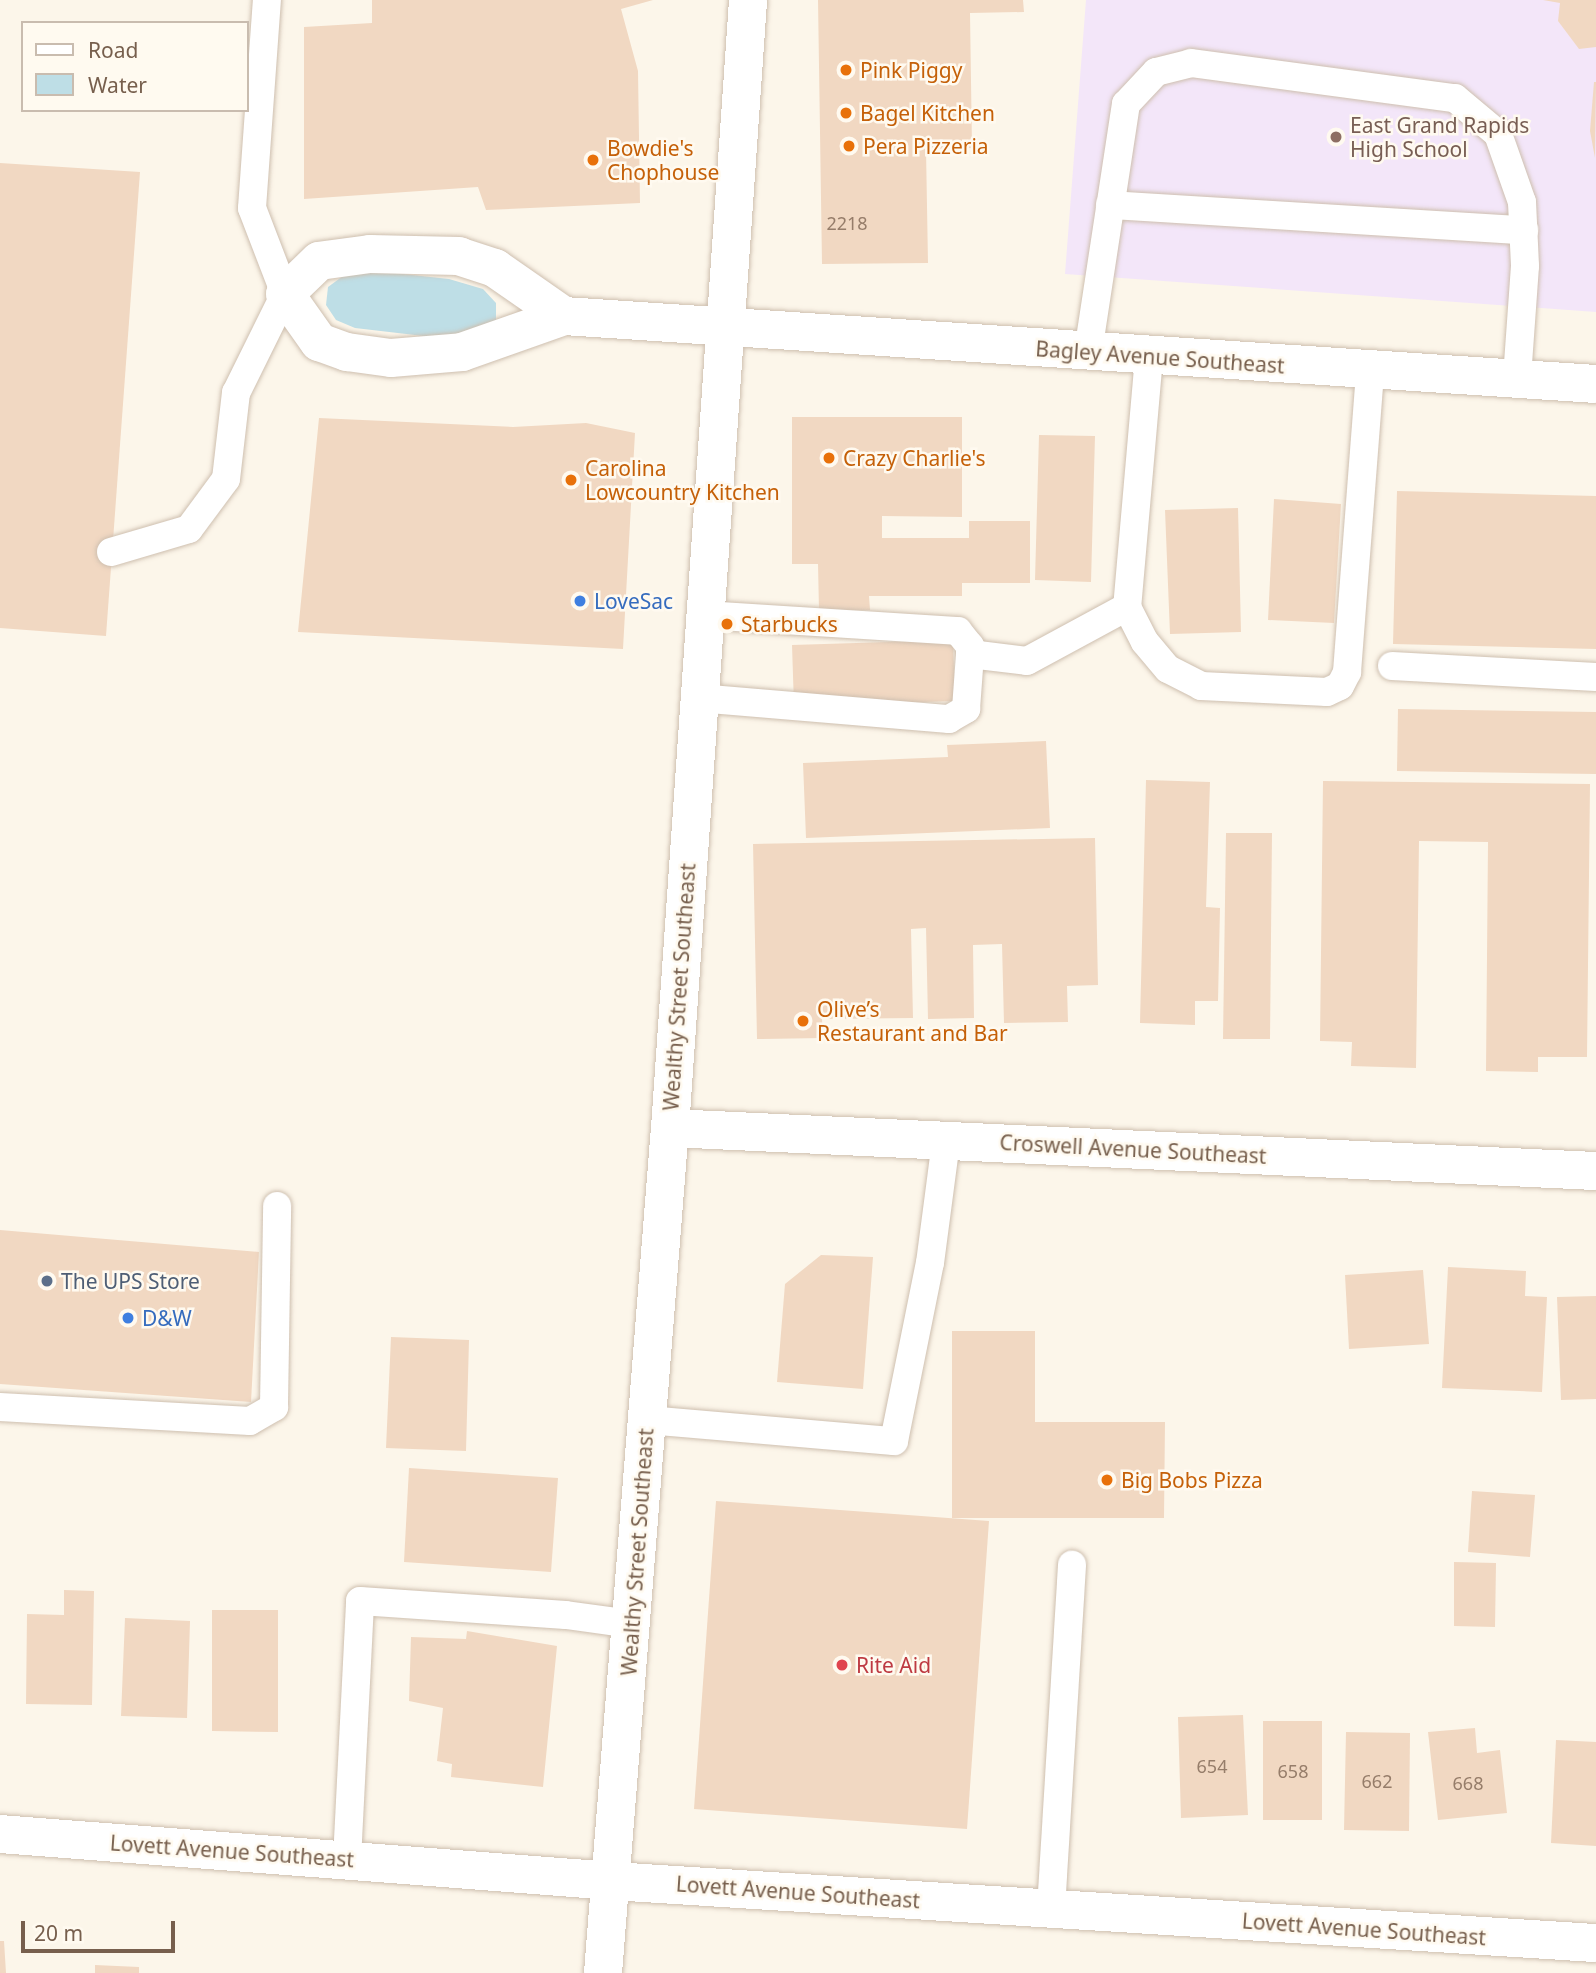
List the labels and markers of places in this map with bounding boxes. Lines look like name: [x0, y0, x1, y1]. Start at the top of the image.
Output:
place label: Pink Piggy: [860, 57, 962, 83]
marker: Pink Piggy: [838, 62, 854, 78]
place label: Bagel Kitchen: [860, 100, 995, 126]
marker: Bagel Kitchen: [838, 105, 854, 121]
place label: East Grand Rapids High School: [1350, 112, 1529, 162]
marker: East Grand Rapids High School: [1328, 129, 1344, 145]
place label: Pera Pizzeria: [863, 133, 989, 159]
place label: Bowdie's Chophouse: [607, 135, 719, 185]
marker: Pera Pizzeria: [841, 138, 857, 154]
marker: Bowdie's Chophouse: [585, 152, 601, 168]
place label: Crazy Charlie's: [843, 445, 986, 471]
marker: Crazy Charlie's: [821, 450, 837, 466]
place label: Carolina Lowcountry Kitchen: [585, 455, 780, 505]
marker: Carolina Lowcountry Kitchen: [563, 472, 579, 488]
place label: LoveSac: [594, 588, 673, 614]
marker: LoveSac: [572, 593, 588, 609]
place label: Starbucks: [741, 611, 838, 637]
marker: Starbucks: [719, 616, 735, 632]
place label: Olive’s Restaurant and Bar: [817, 996, 1008, 1046]
marker: Olive’s Restaurant and Bar: [795, 1013, 811, 1029]
place label: The UPS Store: [61, 1268, 200, 1294]
marker: The UPS Store: [39, 1273, 55, 1289]
place label: D&W: [142, 1305, 192, 1331]
marker: D&W: [120, 1310, 136, 1326]
place label: Big Bobs Pizza: [1121, 1467, 1263, 1493]
marker: Big Bobs Pizza: [1099, 1472, 1115, 1488]
place label: Rite Aid: [856, 1652, 931, 1678]
marker: Rite Aid: [834, 1657, 850, 1673]

